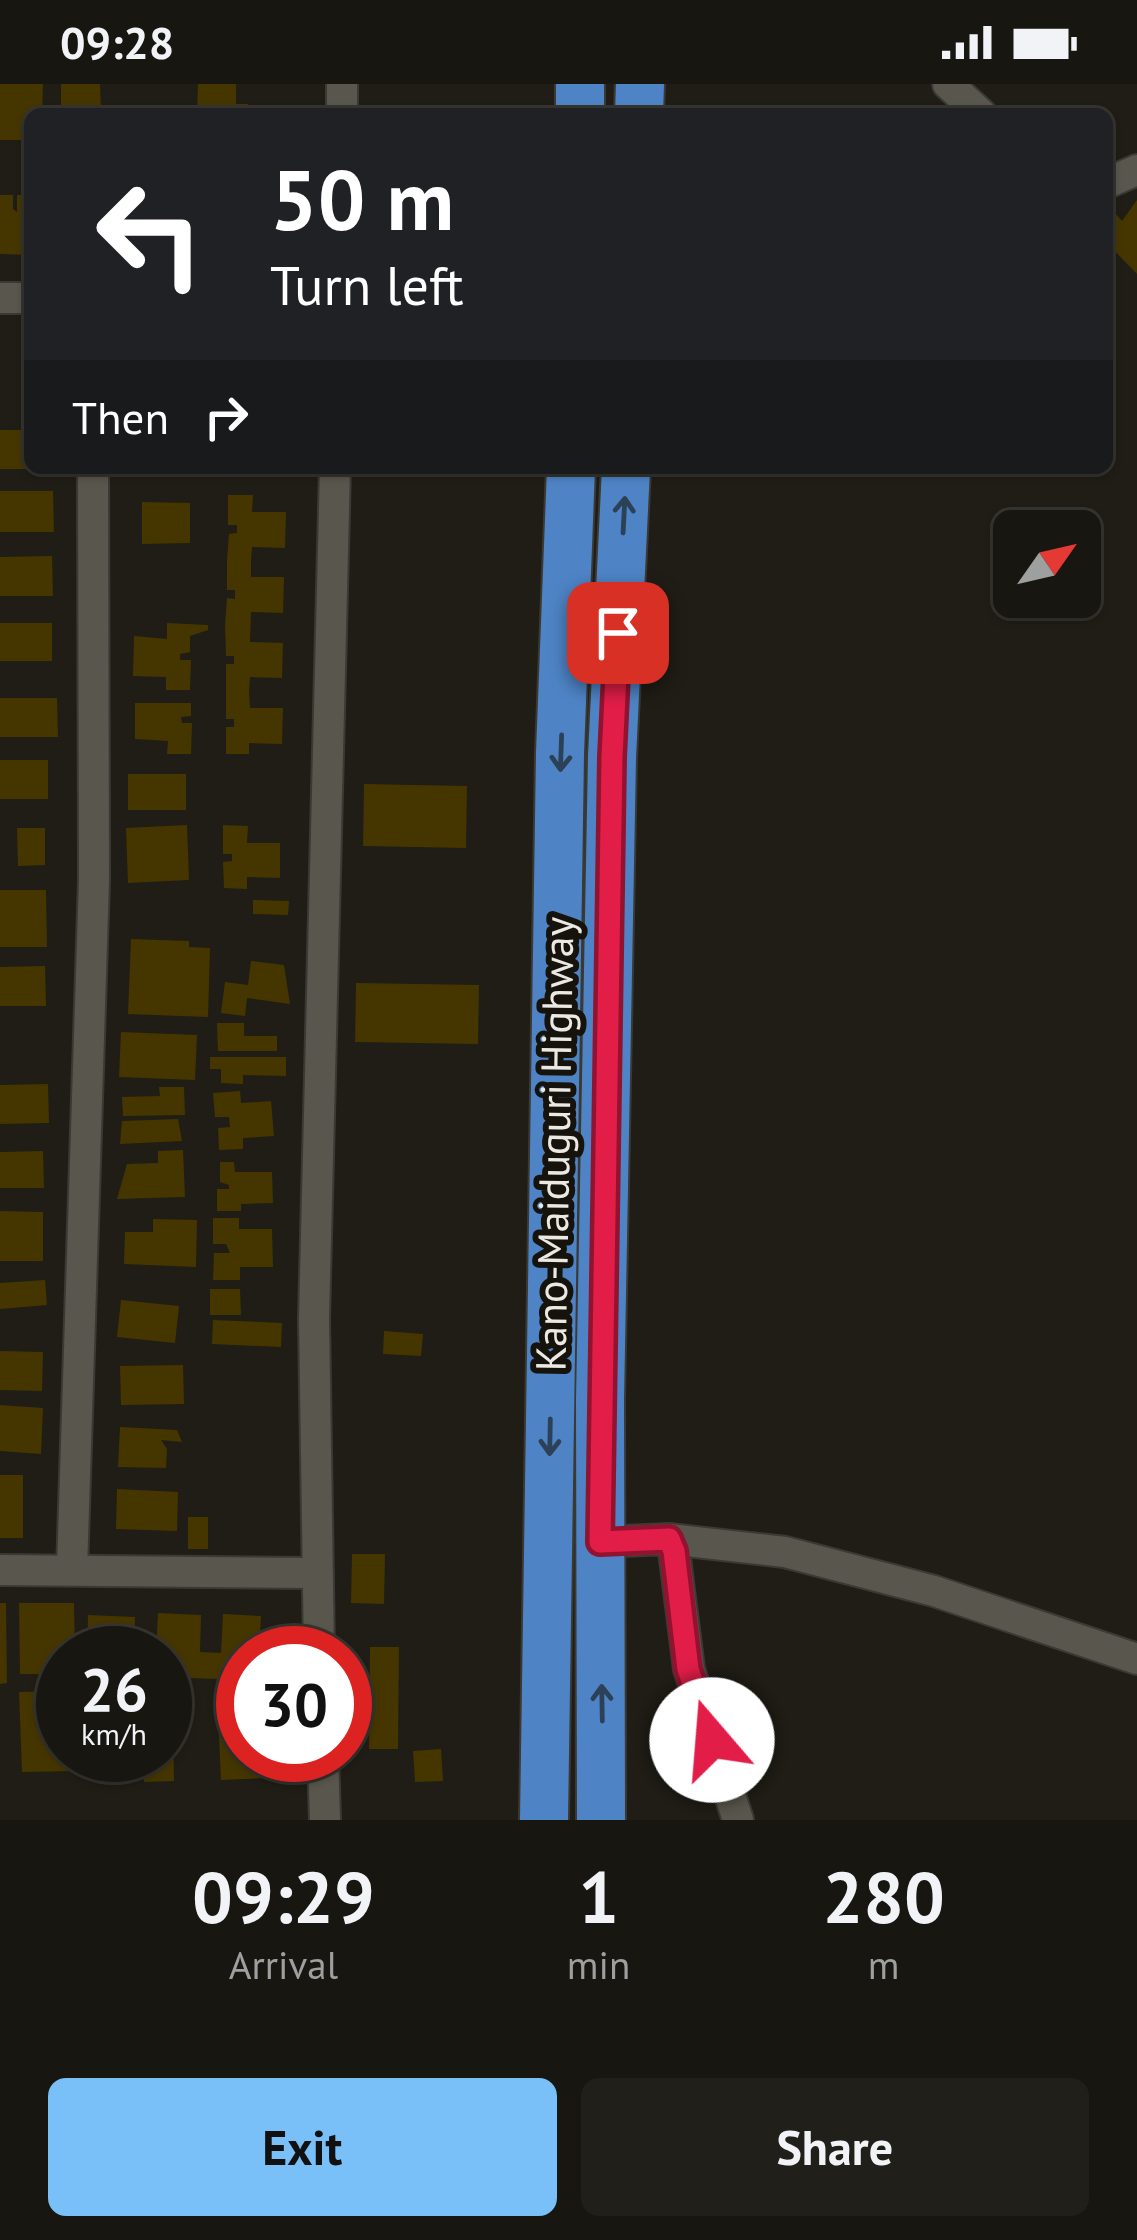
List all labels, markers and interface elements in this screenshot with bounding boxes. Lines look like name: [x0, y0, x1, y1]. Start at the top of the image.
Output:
text: 09:28: [60, 13, 174, 71]
text: 50 m: [270, 144, 454, 253]
icon: left: [72, 156, 228, 312]
text: Turn left: [270, 250, 464, 320]
icon: right: [193, 384, 259, 450]
text: Then: [72, 388, 169, 446]
one-way arrow: [613, 496, 636, 535]
north arrow: [993, 510, 1101, 618]
map controls: [993, 510, 1101, 618]
pin: [567, 582, 669, 684]
icon: arrive: [585, 600, 651, 666]
one-way arrow: [549, 733, 572, 772]
street label: Kano-Maiduguri Highway: [523, 916, 585, 1372]
one-way arrow: [538, 1417, 561, 1456]
speed limit sign: 30: [216, 1626, 372, 1782]
text: 26: [80, 1650, 148, 1728]
position arrow: [649, 1677, 775, 1803]
one-way arrow: [591, 1684, 613, 1723]
text: km/h: [81, 1714, 147, 1753]
text: 09:29: [192, 1850, 375, 1943]
text: 1: [578, 1850, 619, 1943]
text: 280: [822, 1850, 945, 1943]
text: Arrival: [229, 1939, 338, 1990]
text: min: [567, 1939, 630, 1990]
text: m: [868, 1939, 899, 1990]
button: Exit: [48, 2078, 557, 2216]
button: Share: [581, 2078, 1089, 2216]

